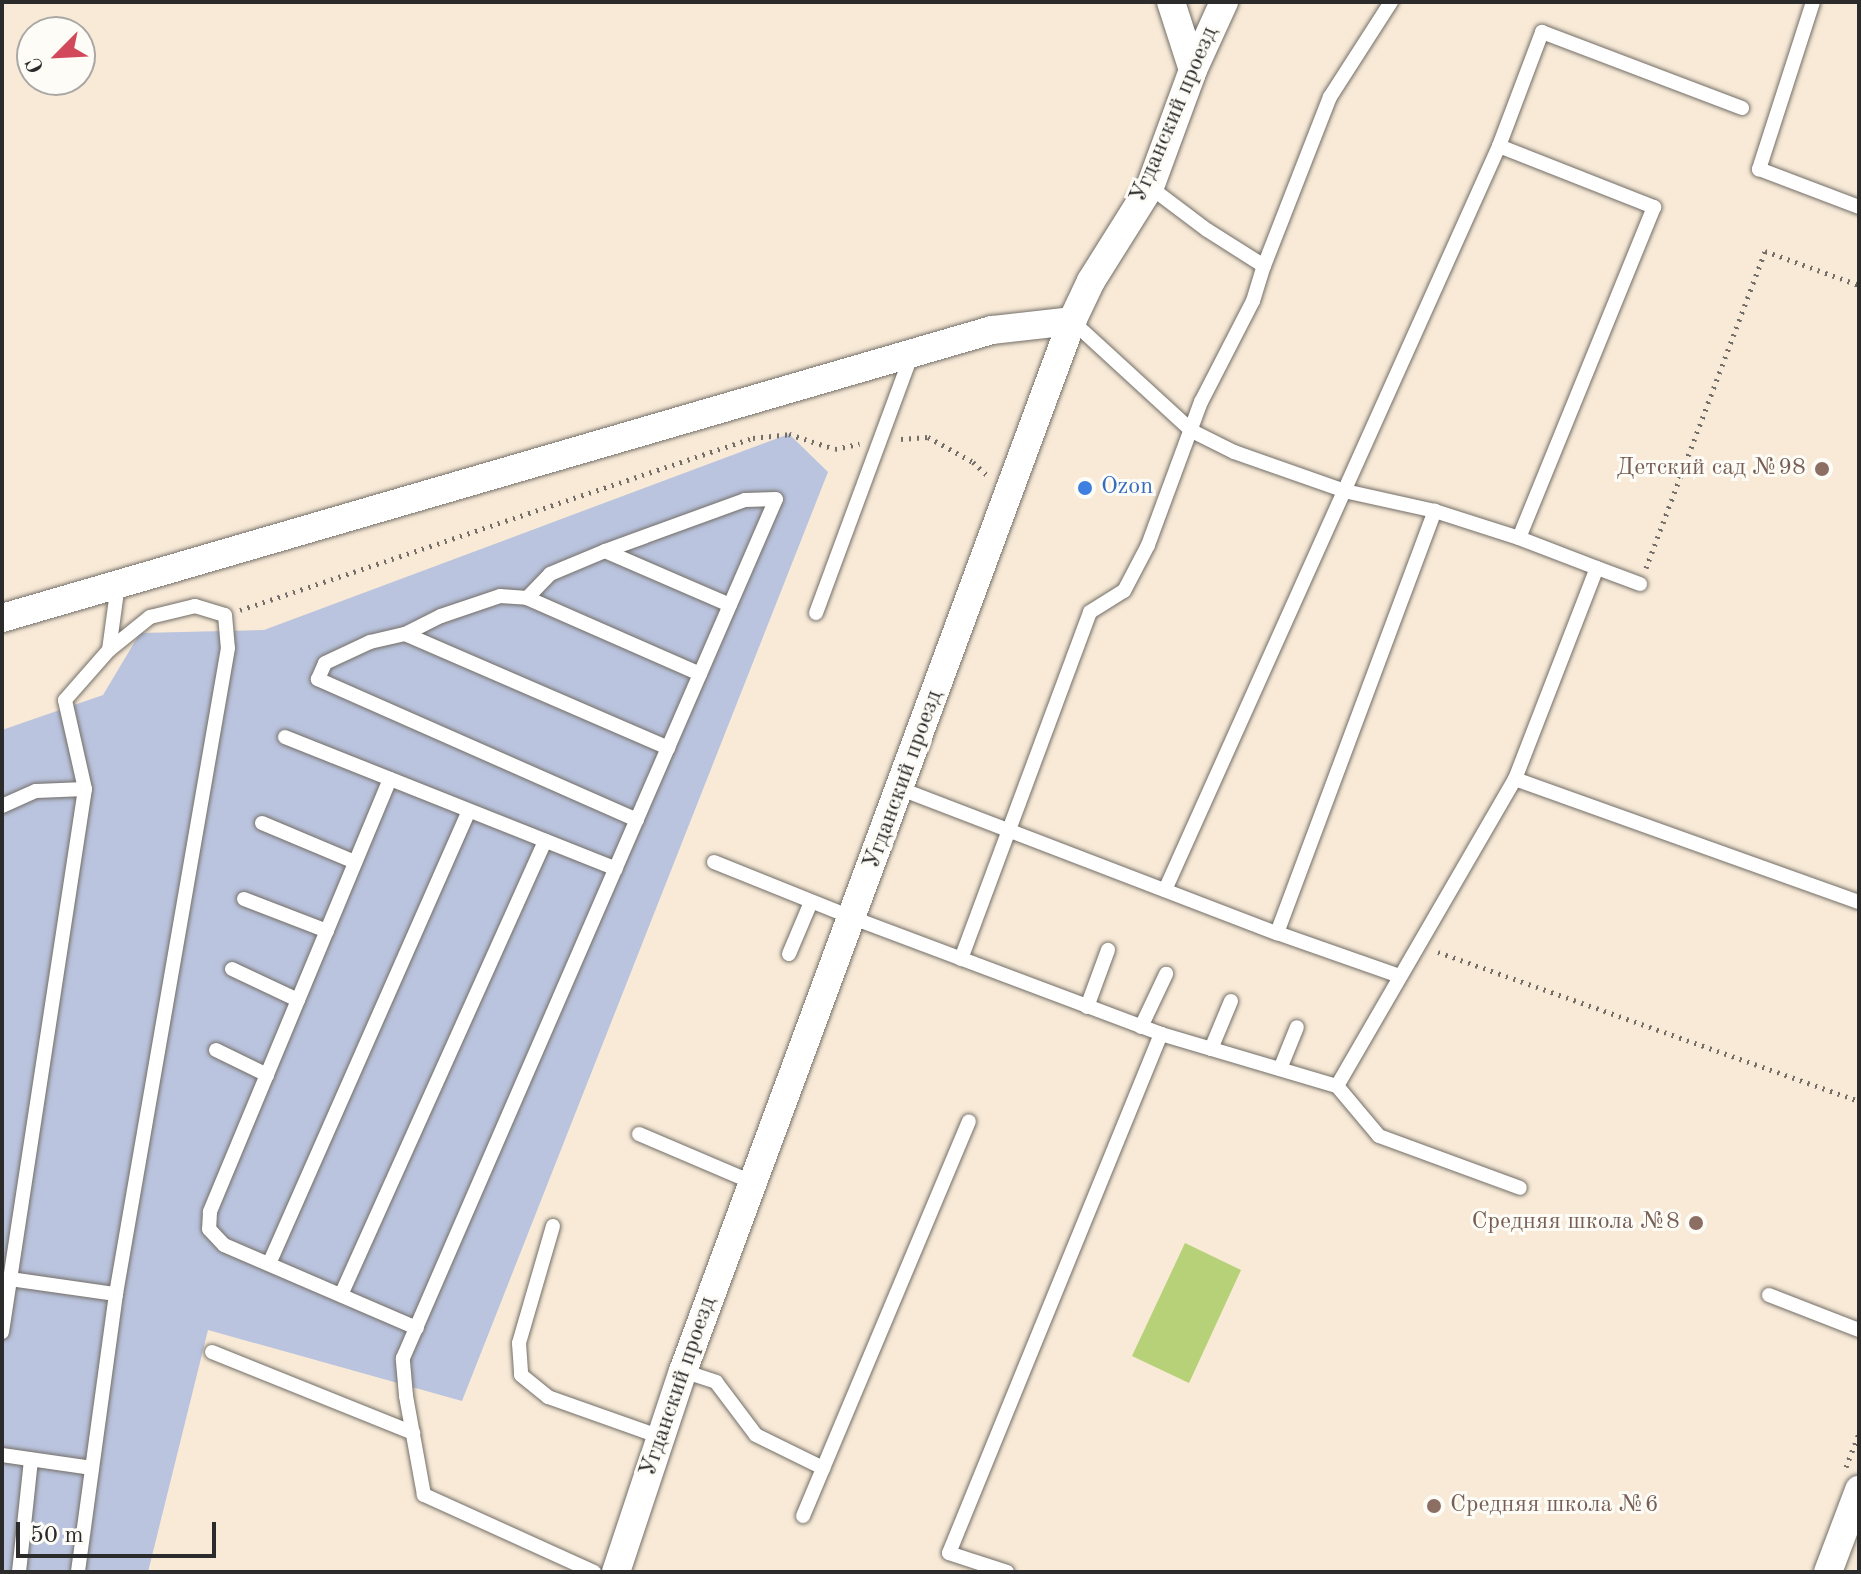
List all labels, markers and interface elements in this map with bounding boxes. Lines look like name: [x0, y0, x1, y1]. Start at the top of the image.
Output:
north arrow: [16, 16, 96, 96]
street label: Угданский проезд: [1125, 23, 1225, 207]
text: С: [23, 54, 49, 76]
place label: Детский сад №98: [1617, 455, 1806, 483]
marker: Детский сад №98: [1813, 460, 1831, 478]
place label: Ozon: [1101, 474, 1153, 502]
marker: Ozon: [1076, 479, 1094, 497]
street label: Угданский проезд: [858, 687, 950, 873]
place label: Средняя школа №8: [1471, 1209, 1680, 1237]
marker: Средняя школа №8: [1687, 1214, 1705, 1232]
street label: Угданский проезд: [635, 1293, 723, 1481]
place label: Средняя школа №6: [1450, 1492, 1659, 1520]
marker: Средняя школа №6: [1425, 1497, 1443, 1515]
scale bar: [20, 1506, 220, 1556]
text: 50 m: [30, 1524, 84, 1548]

